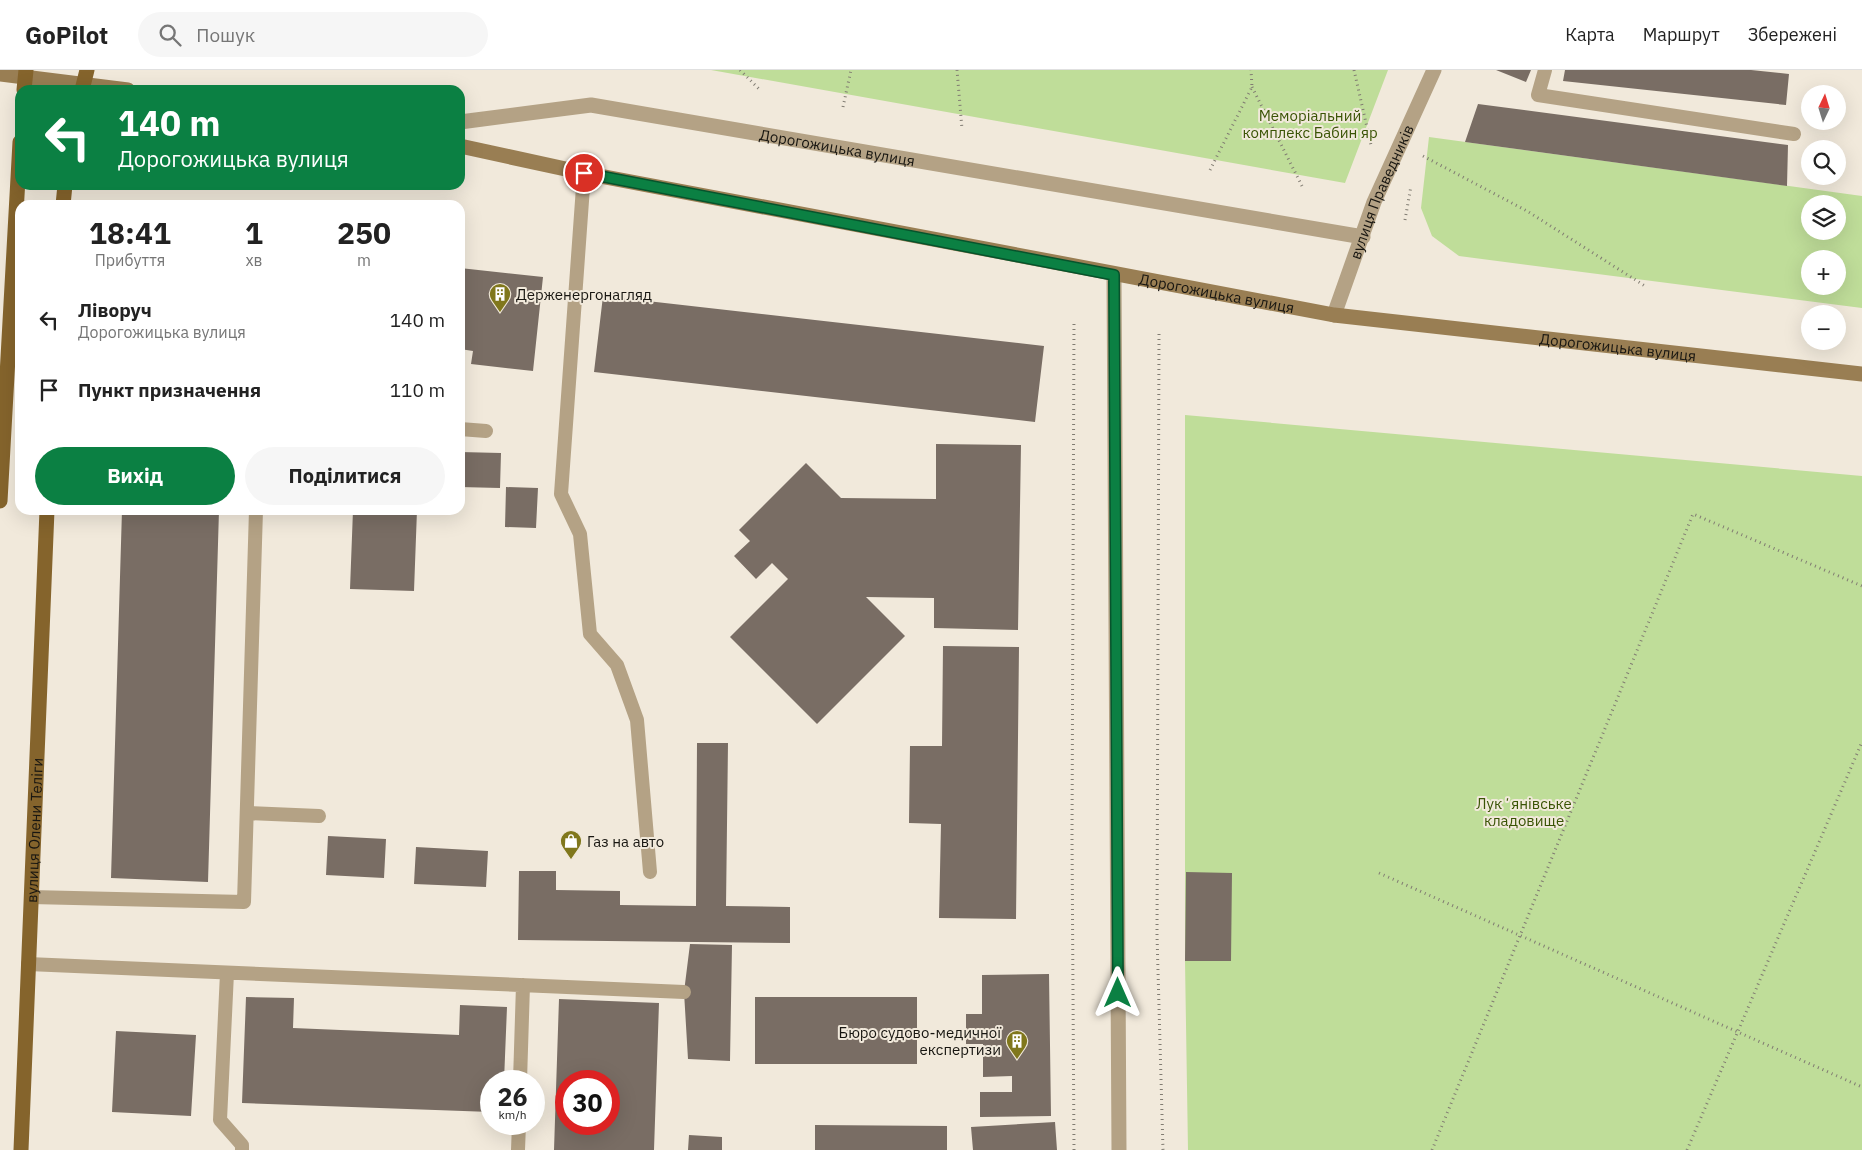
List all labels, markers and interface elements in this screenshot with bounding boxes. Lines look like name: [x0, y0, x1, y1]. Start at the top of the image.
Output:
search box: [138, 12, 488, 57]
text: GoPilot: [25, 19, 108, 51]
icon: search: [156, 21, 184, 49]
text: Пошук: [196, 23, 255, 47]
text: Карта: [1565, 23, 1615, 46]
text: Маршрут: [1643, 23, 1720, 46]
text: Збережені: [1748, 23, 1837, 46]
north arrow: [1801, 85, 1846, 130]
map controls: [1801, 85, 1846, 350]
text: 140 m: [118, 100, 221, 146]
icon: left: [35, 105, 100, 170]
park label: Меморіальний комплекс Бабин яр: [1242, 106, 1378, 142]
street label: вулиця Праведників: [1345, 121, 1418, 262]
street label: Дорогожицька вулиця: [758, 124, 917, 170]
button: search: [1801, 140, 1846, 185]
text: Дорогожицька вулиця: [118, 144, 349, 173]
pin: [563, 152, 605, 194]
icon: arrive: [570, 159, 598, 187]
button: layers: [1801, 195, 1846, 240]
text: 18:41: [89, 213, 171, 252]
text: 1: [245, 213, 263, 252]
text: 250: [337, 213, 391, 252]
text: Прибуття: [95, 250, 165, 270]
text: хв: [245, 250, 262, 270]
text: m: [357, 250, 371, 270]
button: +: [1801, 250, 1846, 295]
street label: Дорогожицька вулиця: [1138, 269, 1296, 317]
building icon: Держенергонагляд: [488, 282, 512, 313]
place label: Держенергонагляд: [516, 285, 652, 304]
text: Ліворуч: [78, 298, 152, 322]
button: −: [1801, 305, 1846, 350]
icon: left: [35, 306, 63, 334]
text: 140 m: [390, 308, 445, 332]
text: Дорогожицька вулиця: [78, 322, 246, 342]
street label: Дорогожицька вулиця: [1539, 329, 1697, 365]
icon: arrive: [35, 376, 63, 404]
text: Пункт призначення: [78, 378, 261, 402]
text: 110 m: [390, 378, 445, 402]
button: Вихід: [35, 447, 235, 505]
button: Поділитися: [245, 447, 445, 505]
street label: вулиця Олени Теліги: [22, 757, 46, 903]
park label: Лукʼянівське кладовище: [1476, 794, 1572, 830]
shop icon: Газ на авто: [559, 829, 583, 860]
place label: Газ на авто: [587, 832, 664, 851]
position arrow: [1091, 966, 1143, 1018]
place label: Бюро судово-медичної експертизи: [839, 1023, 1001, 1059]
building icon: Бюро судово-медичної експертизи: [1005, 1029, 1029, 1060]
speed limit sign: 30: [555, 1070, 620, 1135]
text: 26: [497, 1080, 528, 1113]
text: km/h: [498, 1107, 527, 1122]

